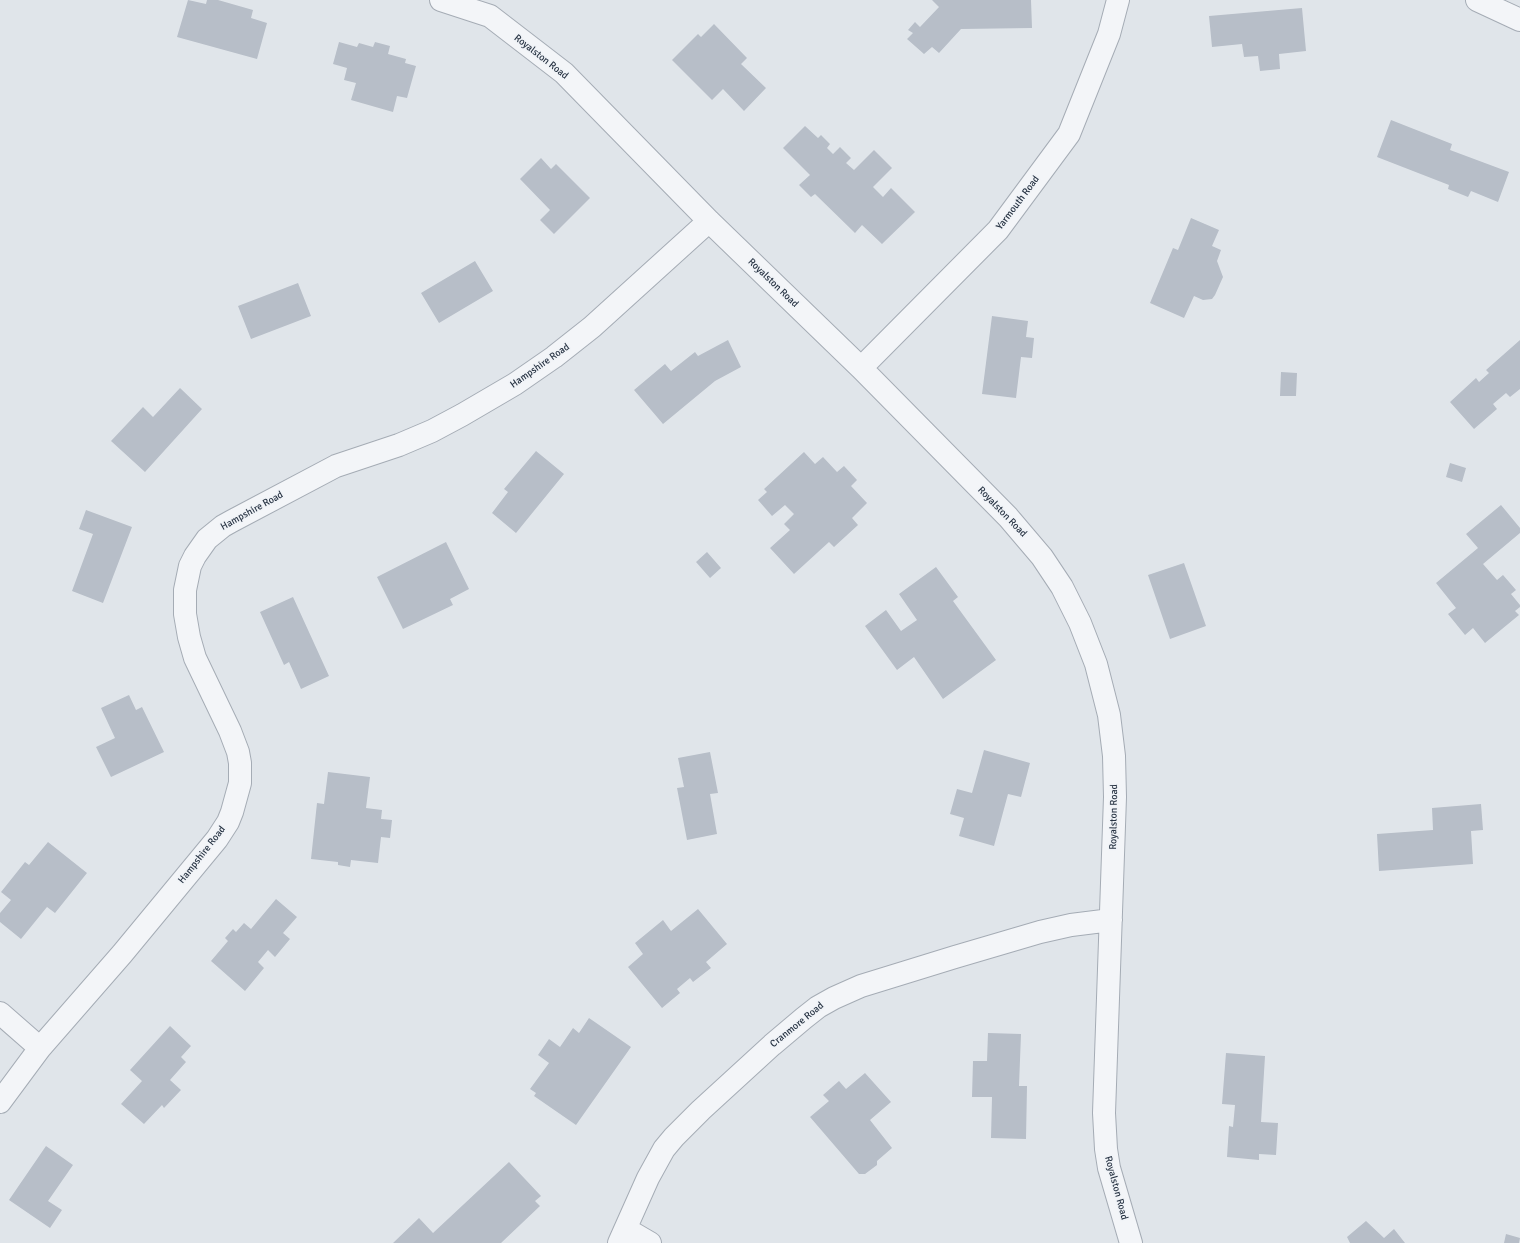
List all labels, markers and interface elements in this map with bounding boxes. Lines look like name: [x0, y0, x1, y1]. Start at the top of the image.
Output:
street label: Royalston Road: [511, 32, 571, 82]
street label: Yarmouth Road: [994, 174, 1042, 232]
street label: Royalston Road: [745, 256, 801, 310]
street label: Hampshire Road: [508, 341, 572, 391]
street label: Royalston Road: [975, 484, 1029, 540]
street label: Hampshire Road: [219, 489, 285, 533]
street label: Royalston Road: [1107, 784, 1121, 850]
street label: Hampshire Road: [176, 824, 228, 886]
street label: Cranmore Road: [768, 1000, 826, 1050]
street label: Royalston Road: [1102, 1155, 1130, 1221]

